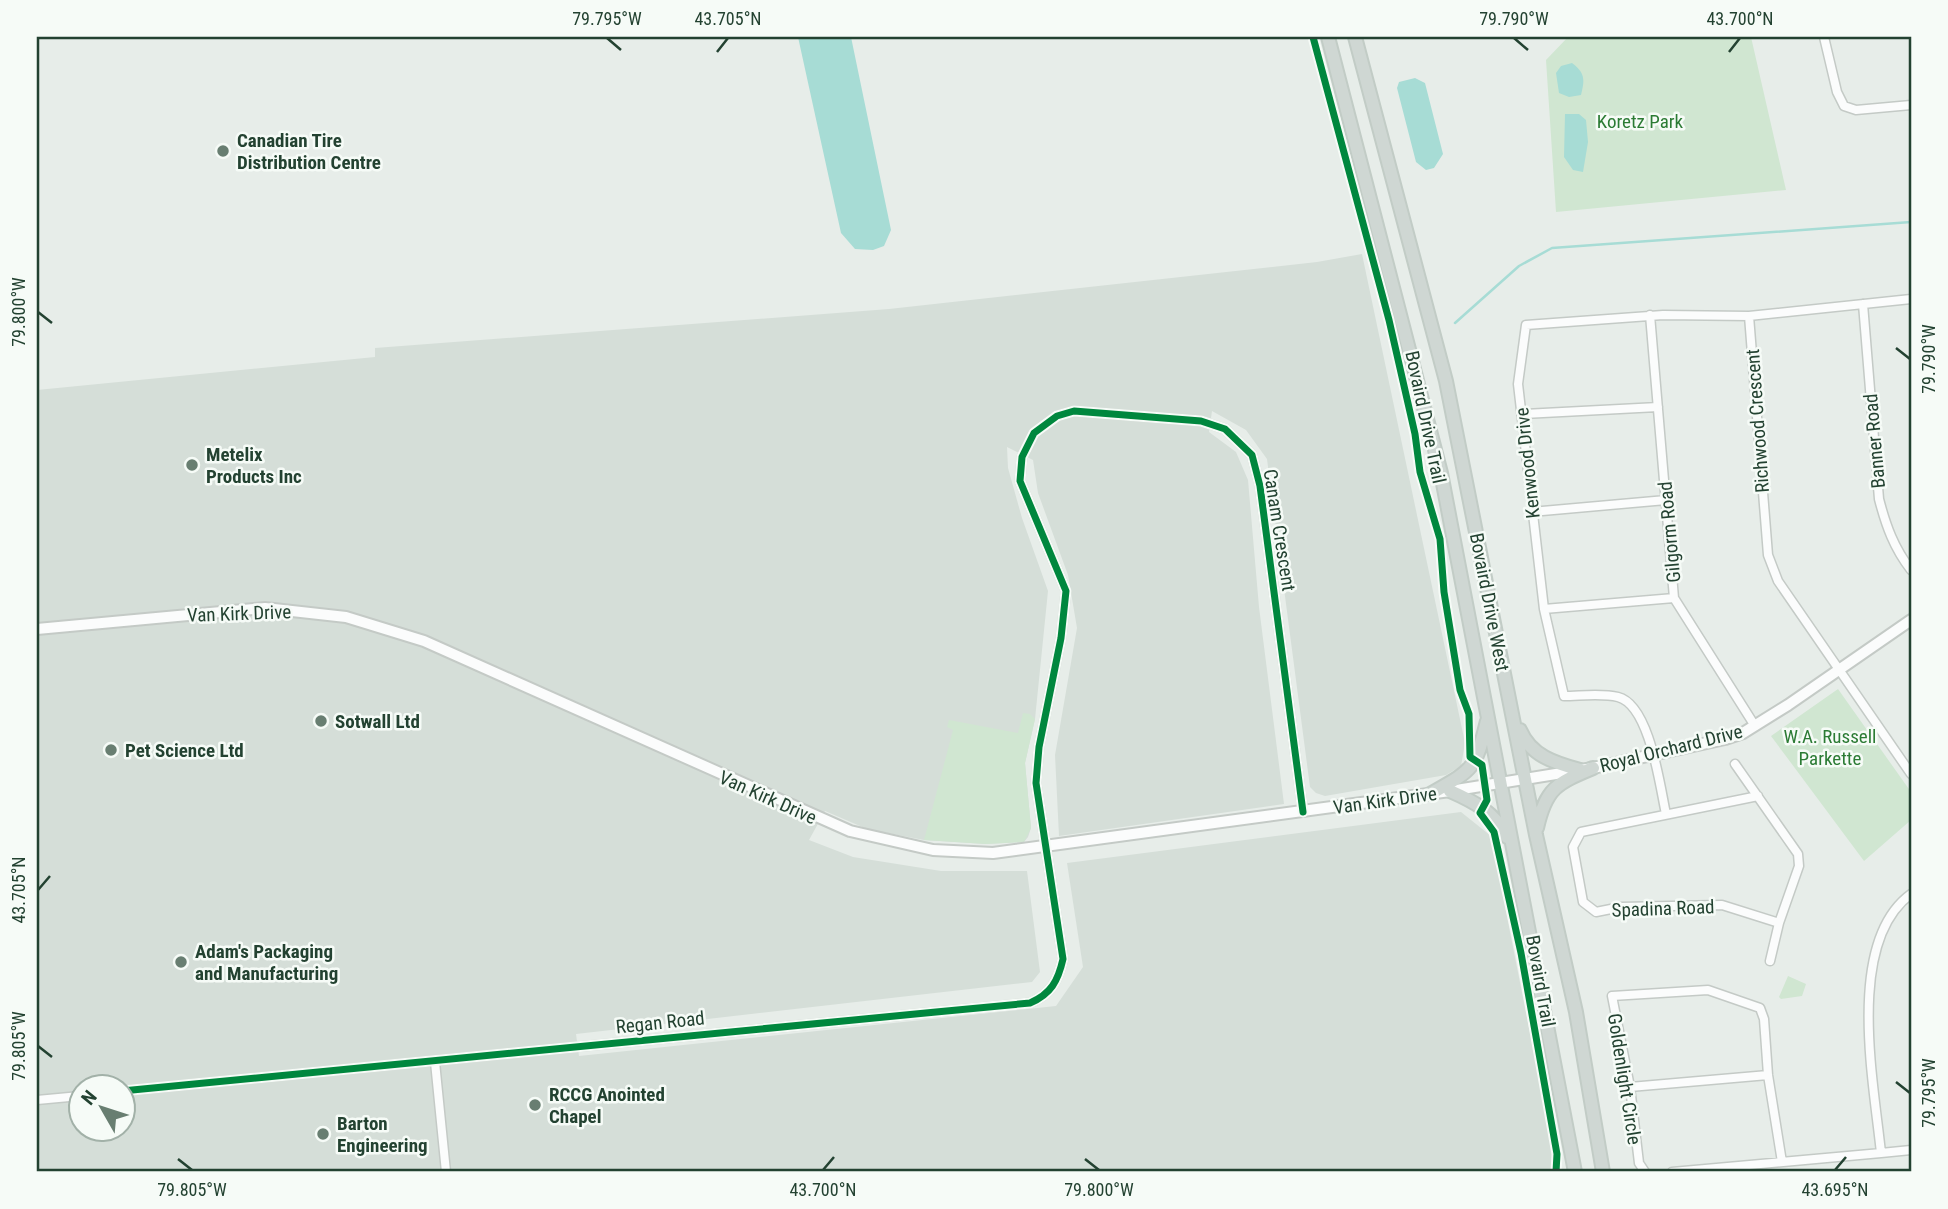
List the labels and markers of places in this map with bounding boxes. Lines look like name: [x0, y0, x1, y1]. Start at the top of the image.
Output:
place label: Canadian Tire Distribution Centre: [237, 129, 381, 174]
marker: Canadian Tire Distribution Centre: [215, 143, 231, 159]
place label: Metelix Products Inc: [206, 443, 302, 488]
marker: Metelix Products Inc: [184, 457, 200, 473]
place label: Sotwall Ltd: [335, 710, 420, 733]
marker: Sotwall Ltd: [313, 713, 329, 729]
place label: Pet Science Ltd: [125, 739, 244, 762]
marker: Pet Science Ltd: [103, 742, 119, 758]
place label: Adam's Packaging and Manufacturing: [195, 940, 338, 985]
marker: Adam's Packaging and Manufacturing: [173, 954, 189, 970]
place label: RCCG Anointed Chapel: [549, 1083, 665, 1128]
marker: RCCG Anointed Chapel: [527, 1097, 543, 1113]
place label: Barton Engineering: [337, 1112, 428, 1157]
marker: Barton Engineering: [315, 1126, 331, 1142]

